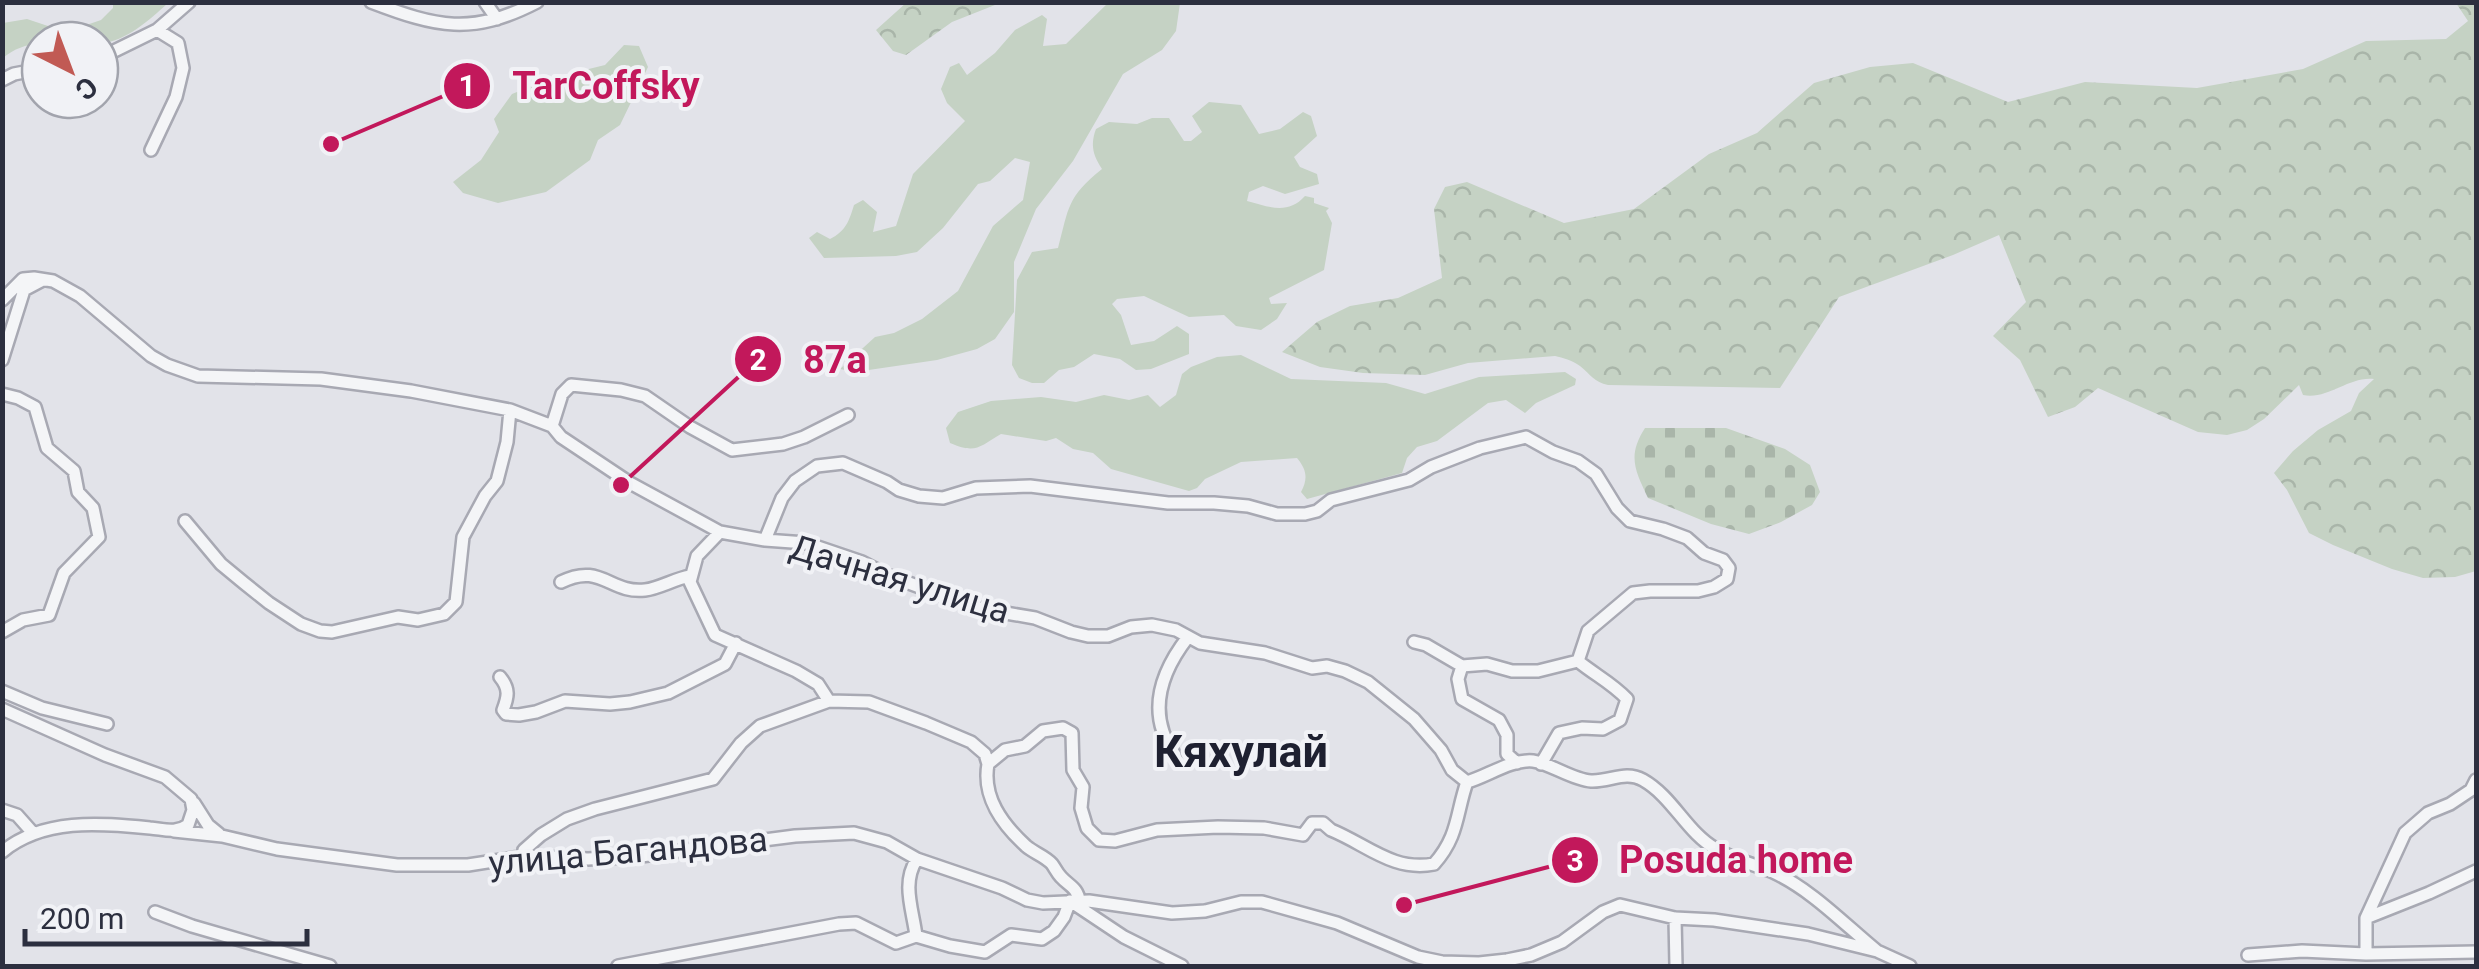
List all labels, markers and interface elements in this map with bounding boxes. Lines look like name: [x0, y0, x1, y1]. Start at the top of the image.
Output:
north arrow: [20, 20, 120, 120]
callout: TarCoffsky: [442, 52, 719, 120]
text: TarCoffsky: [512, 64, 701, 108]
text: 1: [458, 68, 476, 103]
text: С: [69, 70, 104, 107]
callout: 87а: [733, 325, 887, 393]
text: 87а: [803, 338, 867, 382]
text: 2: [749, 342, 767, 377]
street label: Дачная улица: [785, 527, 1015, 632]
district label: Кяхулай: [1154, 725, 1328, 778]
street label: улица Багандова: [487, 819, 769, 884]
callout: Posuda home: [1550, 826, 1873, 894]
text: Posuda home: [1619, 838, 1853, 882]
text: 3: [1566, 843, 1584, 878]
scale bar: [25, 884, 308, 946]
text: 200 m: [40, 901, 124, 936]

